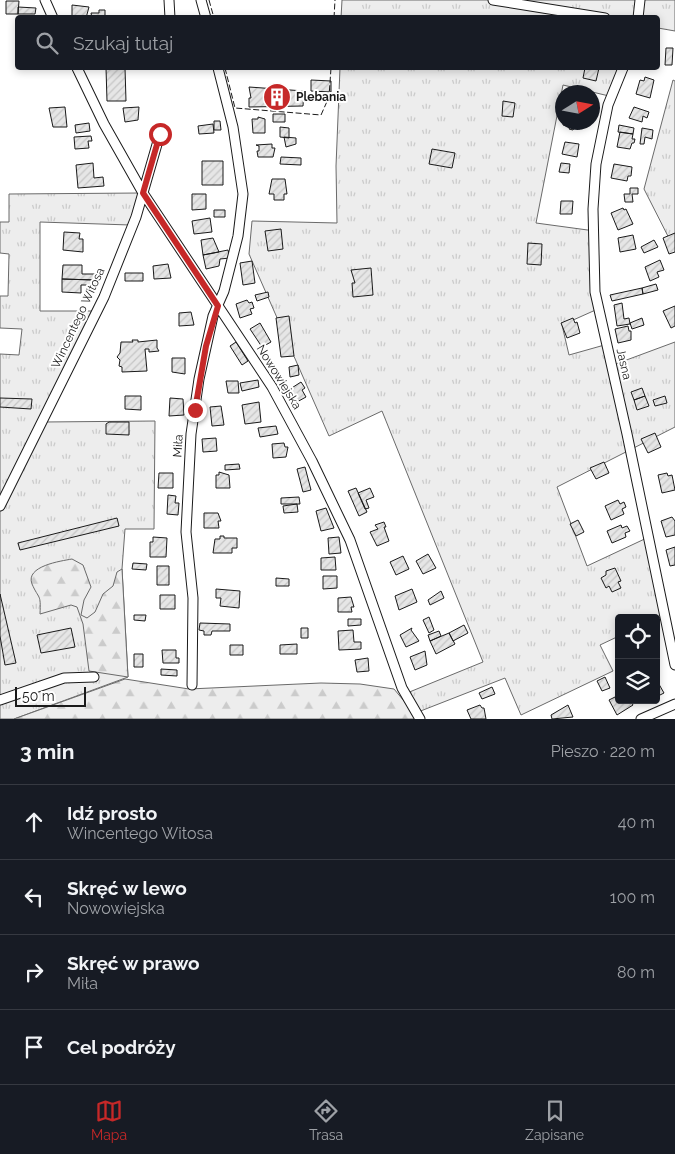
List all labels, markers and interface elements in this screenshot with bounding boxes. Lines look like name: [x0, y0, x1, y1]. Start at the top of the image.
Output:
search box: [15, 15, 660, 70]
icon: search: [33, 29, 61, 57]
text: Szukaj tutaj: [73, 32, 173, 54]
building icon: Plebania: [262, 82, 292, 112]
north arrow: [555, 85, 600, 130]
place label: Plebania: [296, 90, 346, 104]
route start: [149, 123, 172, 146]
street label: Wincentego Witosa: [49, 265, 107, 371]
street label: Nowowiejska: [254, 342, 304, 412]
street label: Jasna: [614, 347, 634, 381]
route end: [184, 399, 207, 422]
street label: Miła: [170, 434, 186, 458]
map controls: [615, 614, 660, 704]
button: locate: [615, 614, 660, 659]
button: layers: [615, 659, 660, 704]
scale bar: [15, 684, 86, 707]
text: 50 m: [22, 688, 55, 704]
text: 3 min: [20, 739, 74, 764]
text: Pieszo · 220 m: [551, 742, 655, 761]
text: Idź prosto: [67, 802, 157, 824]
icon: ahead: [20, 808, 48, 836]
text: 40 m: [618, 813, 655, 832]
text: Wincentego Witosa: [67, 824, 213, 843]
text: Skręć w lewo: [67, 877, 187, 899]
icon: left: [20, 883, 48, 911]
text: 100 m: [610, 888, 655, 907]
text: Nowowiejska: [67, 899, 165, 918]
text: Skręć w prawo: [67, 952, 200, 974]
icon: right: [20, 958, 48, 986]
text: 80 m: [617, 963, 655, 982]
text: Miła: [67, 974, 98, 993]
icon: arrive: [20, 1033, 48, 1061]
text: Cel podróży: [67, 1036, 176, 1058]
tab: Mapa: [91, 1097, 127, 1143]
tab: Trasa: [309, 1097, 343, 1143]
tab: Zapisane: [525, 1097, 584, 1143]

